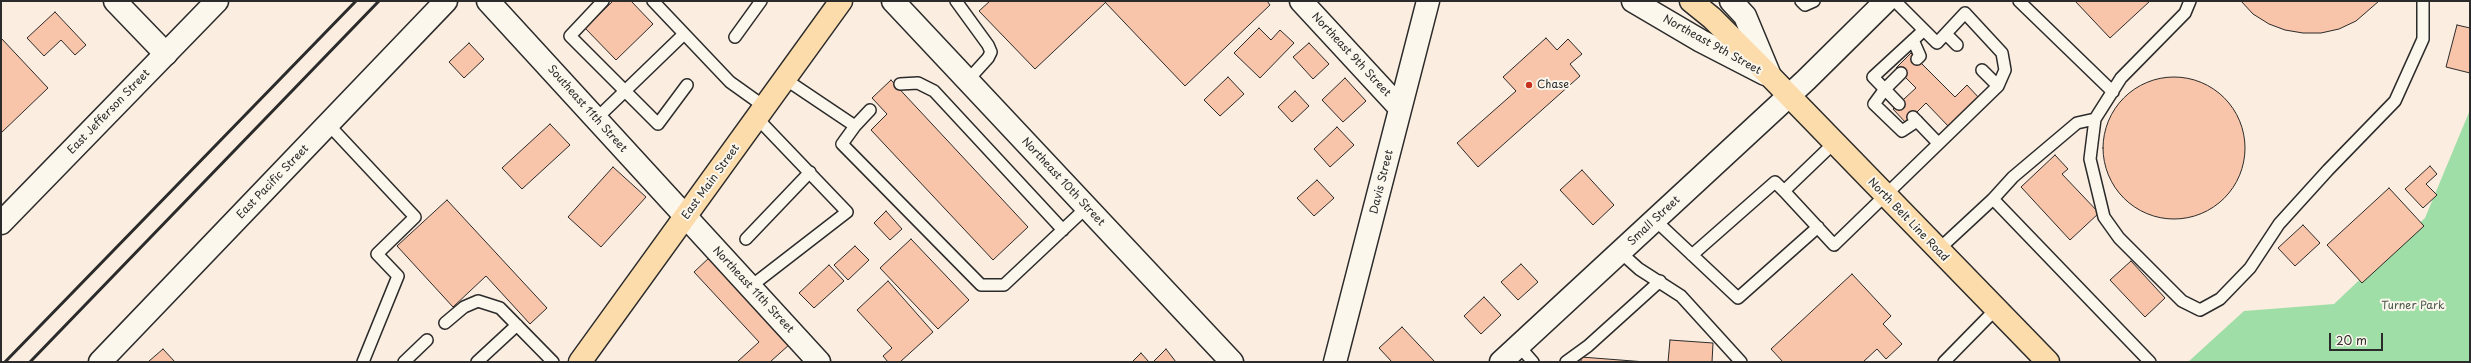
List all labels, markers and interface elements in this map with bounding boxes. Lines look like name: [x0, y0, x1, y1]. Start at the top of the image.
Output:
street label: Northeast 9th Street: [1309, 10, 1393, 100]
street label: Northeast 9th Street: [1661, 13, 1763, 77]
street label: Southeast 11th Street: [544, 63, 630, 155]
street label: East Jefferson Street: [65, 67, 153, 157]
place label: Chase: [1537, 78, 1569, 92]
marker: Chase: [1524, 80, 1534, 90]
street label: Northeast 10th Street: [1019, 135, 1107, 229]
street label: East Pacific Street: [234, 142, 312, 222]
street label: East Main Street: [679, 142, 743, 222]
street label: Davis Street: [1368, 149, 1396, 215]
street label: North Belt Line Road: [1865, 176, 1951, 264]
street label: Small Street: [1625, 193, 1683, 249]
street label: Northeast 11th Street: [710, 244, 796, 336]
park label: Turner Park: [2381, 299, 2445, 313]
scale bar: [2331, 325, 2385, 351]
text: 20 m: [2336, 331, 2367, 349]

